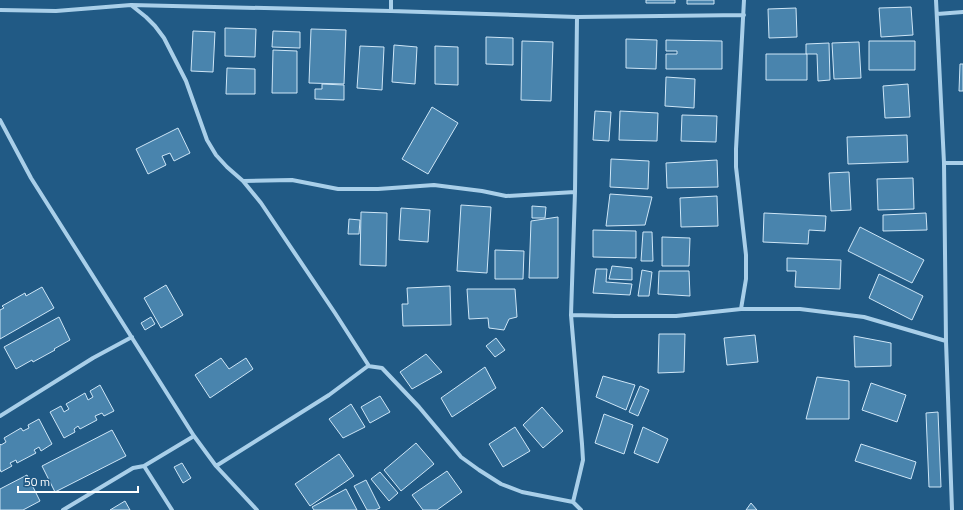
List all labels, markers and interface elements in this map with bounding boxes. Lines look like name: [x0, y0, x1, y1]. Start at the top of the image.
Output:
scale bar: [18, 468, 138, 494]
text: 50 m: [24, 472, 50, 491]

